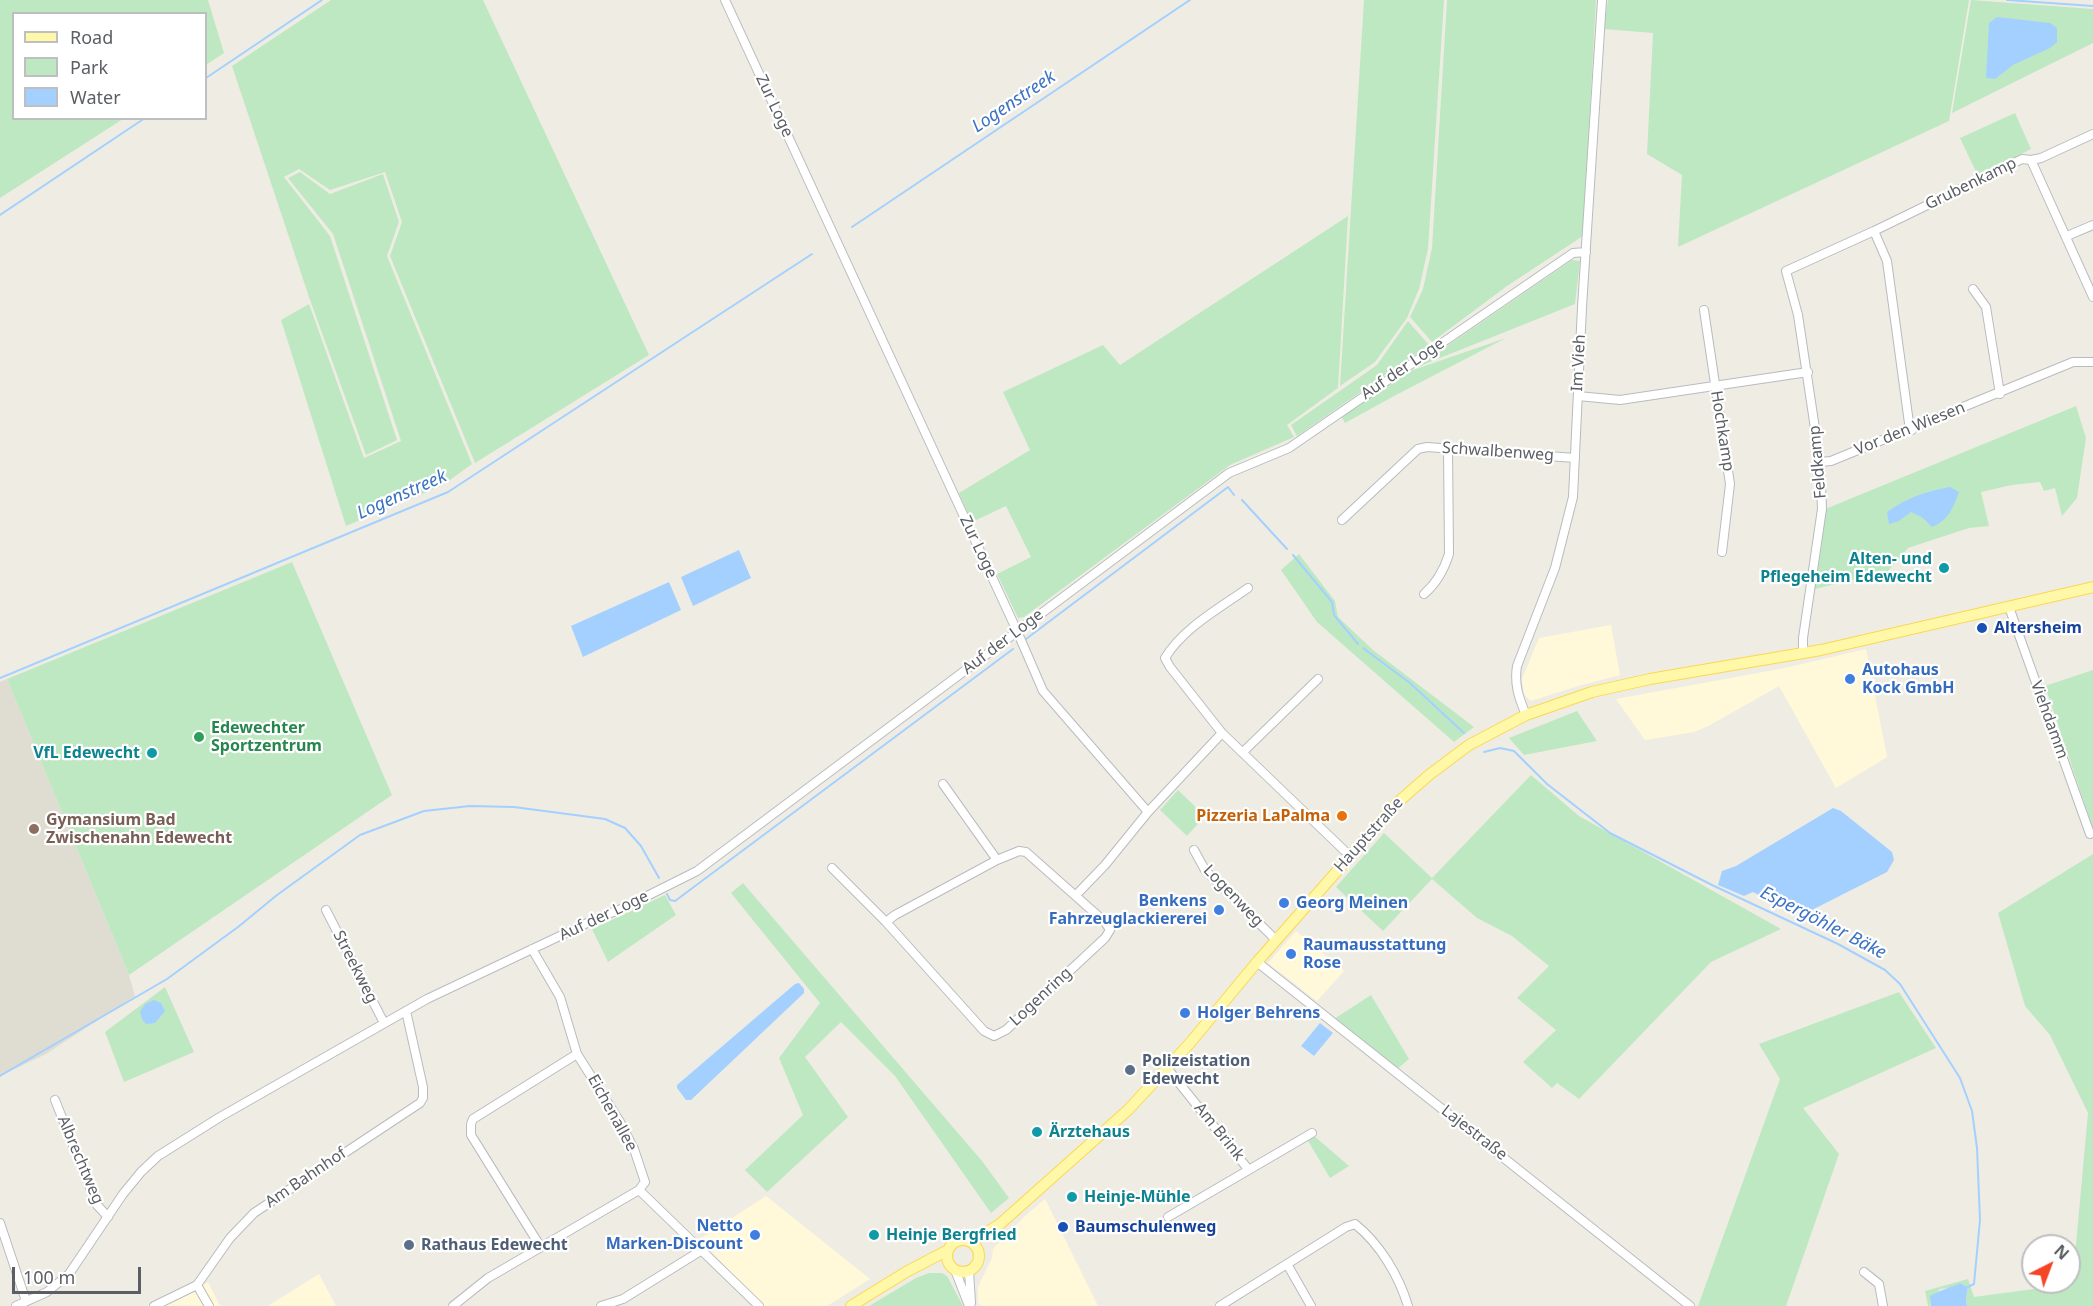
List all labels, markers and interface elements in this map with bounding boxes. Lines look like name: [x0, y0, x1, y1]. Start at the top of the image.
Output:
legend: [12, 12, 207, 120]
text: Road: [70, 25, 113, 49]
text: Park: [70, 55, 108, 79]
water label: Logenstreek: [968, 66, 1060, 138]
street label: Zur Loge: [751, 72, 797, 140]
text: Water: [70, 85, 121, 109]
street label: Grubenkamp: [1922, 154, 2020, 214]
street label: Auf der Loge: [1358, 334, 1448, 404]
street label: Im Vieh: [1568, 334, 1590, 392]
street label: Hochkamp: [1706, 389, 1738, 473]
street label: Vor den Wiesen: [1852, 398, 1968, 460]
street label: Feldkamp: [1805, 424, 1831, 500]
street label: Schwalbenweg: [1441, 439, 1555, 465]
water label: Logenstreek: [354, 466, 450, 524]
street label: Zur Loge: [955, 513, 1001, 581]
place label: Alten- und Pflegeheim Edewecht: [1760, 549, 1932, 587]
marker: Alten- und Pflegeheim Edewecht: [1937, 561, 1951, 575]
street label: Auf der Loge: [959, 605, 1047, 679]
place label: Altersheim: [1994, 618, 2082, 638]
marker: Altersheim: [1975, 621, 1989, 635]
place label: Autohaus Kock GmbH: [1862, 660, 1954, 698]
marker: Autohaus Kock GmbH: [1843, 672, 1857, 686]
street label: Viehdamm: [2026, 678, 2072, 762]
place label: Edewechter Sportzentrum: [211, 718, 322, 756]
marker: Edewechter Sportzentrum: [192, 730, 206, 744]
place label: VfL Edewecht: [33, 743, 140, 763]
marker: VfL Edewecht: [145, 746, 159, 760]
street label: Hauptstraße: [1330, 794, 1408, 876]
place label: Pizzeria LaPalma: [1196, 806, 1330, 826]
marker: Pizzeria LaPalma: [1335, 809, 1349, 823]
place label: Gymansium Bad Zwischenahn Edewecht: [46, 810, 232, 848]
marker: Gymansium Bad Zwischenahn Edewecht: [27, 822, 41, 836]
street label: Logenweg: [1199, 861, 1267, 931]
water label: Espergöhler Bäke: [1756, 882, 1890, 964]
street label: Auf der Loge: [556, 887, 652, 945]
place label: Benkens Fahrzeuglackiererei: [1049, 891, 1207, 929]
place label: Georg Meinen: [1296, 893, 1408, 913]
marker: Georg Meinen: [1277, 896, 1291, 910]
marker: Benkens Fahrzeuglackiererei: [1212, 903, 1226, 917]
street label: Streekweg: [329, 928, 381, 1006]
place label: Raumausstattung Rose: [1303, 935, 1446, 973]
marker: Raumausstattung Rose: [1284, 947, 1298, 961]
street label: Logenring: [1006, 964, 1076, 1030]
place label: Holger Behrens: [1197, 1003, 1320, 1023]
marker: Holger Behrens: [1178, 1006, 1192, 1020]
place label: Polizeistation Edewecht: [1142, 1051, 1250, 1089]
marker: Polizeistation Edewecht: [1123, 1063, 1137, 1077]
street label: Eichenallee: [583, 1071, 641, 1155]
street label: Am Brink: [1190, 1099, 1248, 1165]
street label: Lajestraße: [1437, 1101, 1511, 1165]
street label: Albrechtweg: [53, 1113, 107, 1207]
place label: Ärztehaus: [1049, 1122, 1130, 1142]
marker: Ärztehaus: [1030, 1125, 1044, 1139]
street label: Am Bahnhof: [262, 1144, 350, 1212]
place label: Heinje-Mühle: [1084, 1187, 1191, 1207]
marker: Heinje-Mühle: [1065, 1190, 1079, 1204]
place label: Netto Marken-Discount: [606, 1216, 743, 1254]
place label: Baumschulenweg: [1075, 1217, 1216, 1237]
marker: Baumschulenweg: [1056, 1220, 1070, 1234]
place label: Heinje Bergfried: [886, 1225, 1017, 1245]
marker: Netto Marken-Discount: [748, 1228, 762, 1242]
marker: Heinje Bergfried: [867, 1228, 881, 1242]
north arrow: [2021, 1234, 2081, 1294]
place label: Rathaus Edewecht: [421, 1235, 568, 1255]
marker: Rathaus Edewecht: [402, 1238, 416, 1252]
text: N: [2050, 1240, 2074, 1265]
scale bar: [15, 1255, 144, 1293]
text: 100 m: [23, 1265, 75, 1289]

